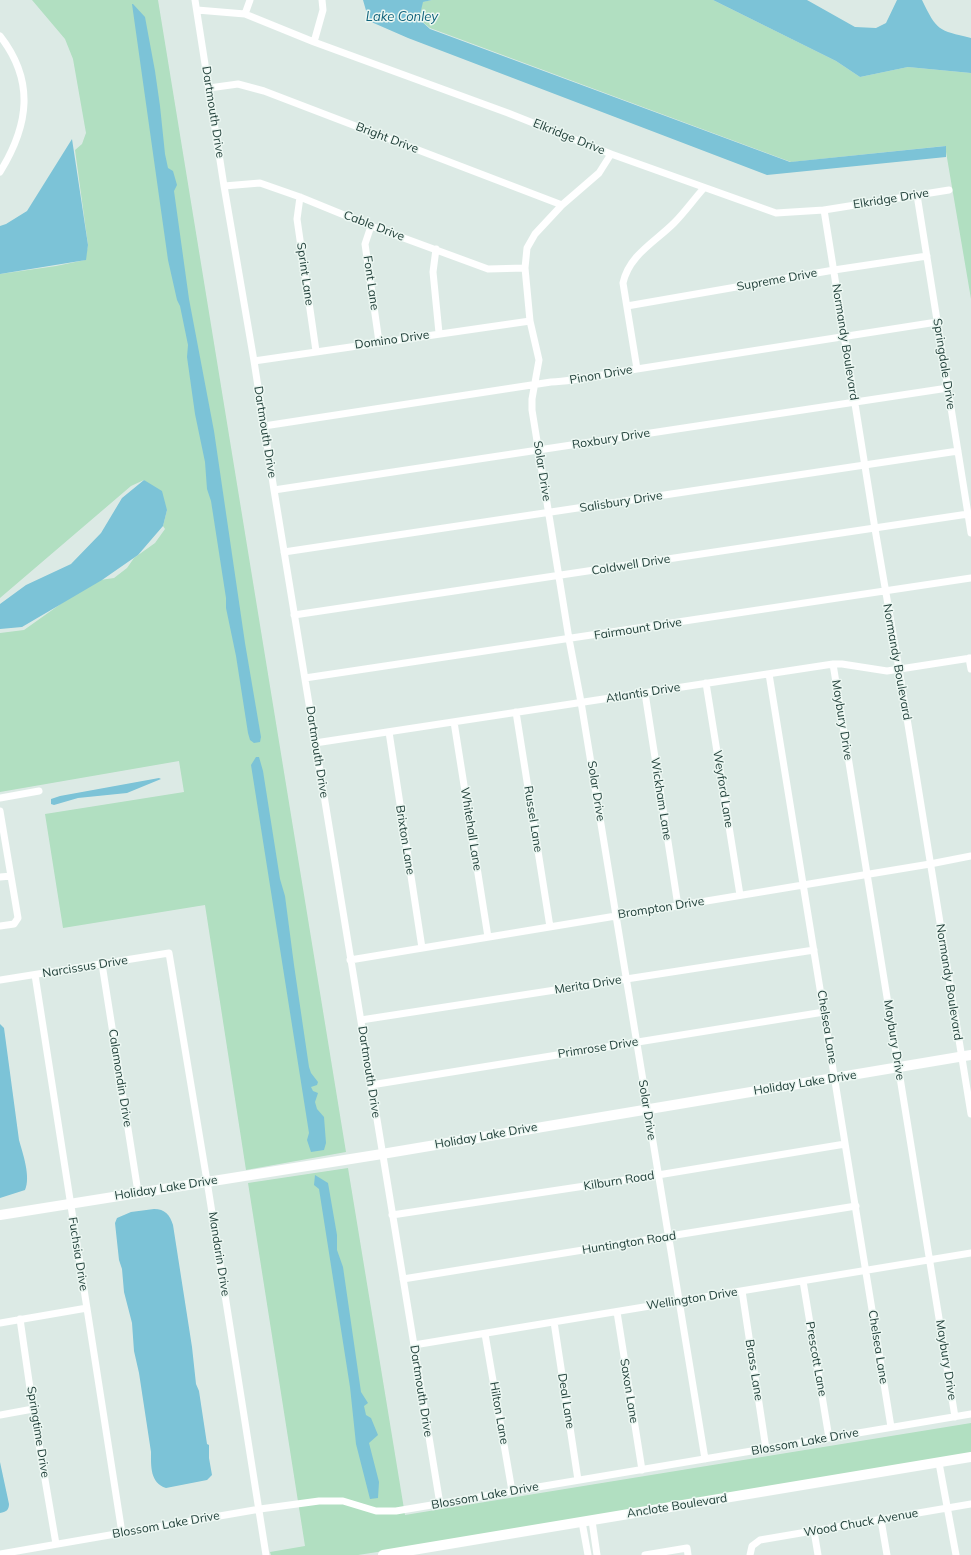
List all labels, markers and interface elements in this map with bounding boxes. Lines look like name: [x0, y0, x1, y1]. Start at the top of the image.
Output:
water label: Lake Conley: [366, 9, 438, 25]
street label: Dartmouth Drive: [199, 65, 227, 159]
street label: Elkridge Drive: [531, 116, 607, 158]
street label: Bright Drive: [354, 119, 420, 157]
street label: Elkridge Drive: [852, 186, 930, 212]
street label: Cable Drive: [342, 208, 406, 244]
street label: Sprint Lane: [293, 242, 317, 306]
street label: Font Lane: [360, 255, 382, 311]
street label: Supreme Drive: [736, 266, 818, 294]
street label: Normandy Boulevard: [829, 283, 861, 401]
street label: Springdale Drive: [930, 317, 958, 411]
street label: Domino Drive: [354, 328, 430, 352]
street label: Pinon Drive: [568, 362, 634, 388]
street label: Dartmouth Drive: [251, 385, 279, 479]
street label: Roxbury Drive: [571, 426, 651, 452]
street label: Solar Drive: [530, 440, 554, 502]
street label: Salisbury Drive: [579, 488, 663, 516]
street label: Coldwell Drive: [591, 552, 671, 578]
street label: Normandy Boulevard: [880, 603, 914, 721]
street label: Fairmount Drive: [593, 615, 683, 643]
street label: Maybury Drive: [829, 679, 855, 761]
street label: Atlantis Drive: [605, 680, 681, 706]
street label: Dartmouth Drive: [303, 705, 331, 799]
street label: Weyford Lane: [710, 749, 736, 829]
street label: Wickham Lane: [647, 757, 675, 841]
street label: Solar Drive: [584, 760, 608, 822]
street label: Russel Lane: [521, 785, 545, 853]
street label: Whitehall Lane: [457, 786, 485, 872]
street label: Brixton Lane: [392, 804, 418, 876]
street label: Brompton Drive: [617, 894, 705, 922]
street label: Normandy Boulevard: [933, 923, 965, 1041]
street label: Narcissus Drive: [41, 953, 129, 981]
street label: Merita Drive: [554, 973, 622, 997]
street label: Chelsea Lane: [814, 989, 840, 1065]
street label: Maybury Drive: [881, 999, 907, 1081]
street label: Dartmouth Drive: [355, 1025, 383, 1119]
street label: Calamondin Drive: [105, 1028, 135, 1128]
street label: Primrose Drive: [557, 1035, 639, 1061]
street label: Holiday Lake Drive: [753, 1068, 857, 1098]
street label: Solar Drive: [635, 1079, 659, 1141]
street label: Holiday Lake Drive: [434, 1120, 538, 1152]
street label: Kilburn Road: [583, 1168, 655, 1194]
street label: Holiday Lake Drive: [114, 1173, 218, 1203]
street label: Mandarin Drive: [205, 1211, 233, 1297]
street label: Fuchsia Drive: [65, 1216, 91, 1292]
street label: Huntington Road: [581, 1228, 677, 1258]
street label: Wellington Drive: [645, 1285, 739, 1313]
street label: Chelsea Lane: [865, 1309, 891, 1385]
street label: Maybury Drive: [933, 1319, 959, 1401]
street label: Prescott Lane: [802, 1320, 830, 1398]
street label: Brass Lane: [742, 1338, 766, 1402]
street label: Dartmouth Drive: [407, 1344, 435, 1438]
street label: Saxon Lane: [617, 1358, 641, 1424]
street label: Deal Lane: [555, 1372, 577, 1430]
street label: Hilton Lane: [486, 1381, 512, 1445]
street label: Springtime Drive: [24, 1385, 52, 1479]
street label: Blossom Lake Drive: [750, 1425, 860, 1459]
street label: Blossom Lake Drive: [430, 1479, 540, 1513]
street label: Anclote Boulevard: [626, 1491, 728, 1521]
street label: Wood Chuck Avenue: [803, 1506, 919, 1540]
street label: Blossom Lake Drive: [111, 1508, 221, 1542]

